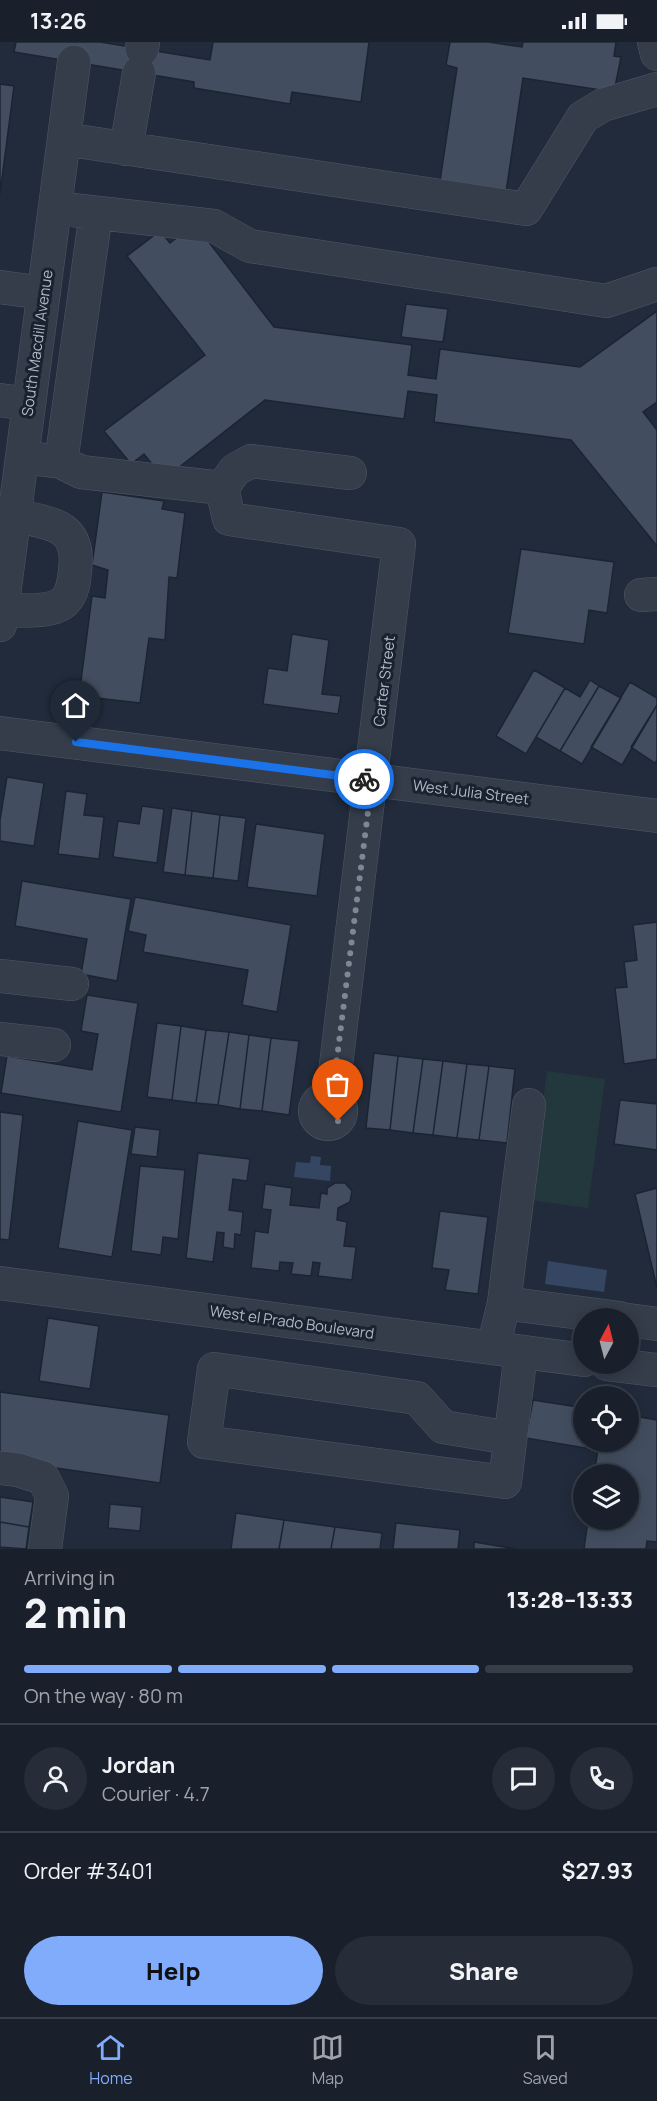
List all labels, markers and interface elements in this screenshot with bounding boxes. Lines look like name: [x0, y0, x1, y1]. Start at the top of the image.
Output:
text: 13:26: [30, 6, 87, 36]
street label: South Macdill Avenue: [16, 268, 58, 418]
street label: Carter Street: [368, 634, 400, 728]
pin: [50, 680, 101, 742]
icon: home: [59, 689, 92, 722]
courier: [334, 749, 394, 809]
icon: bike: [348, 763, 381, 796]
street label: West Julia Street: [412, 774, 530, 810]
pin: [312, 1059, 363, 1121]
icon: bag: [321, 1068, 354, 1101]
street label: West el Prado Boulevard: [208, 1300, 376, 1344]
north arrow: [573, 1308, 639, 1374]
map controls: [573, 1308, 639, 1530]
button: locate: [573, 1386, 639, 1452]
button: layers: [573, 1464, 639, 1530]
text: Arriving in: [24, 1564, 115, 1591]
text: 13:28–13:33: [506, 1585, 633, 1615]
text: 2 min: [24, 1586, 127, 1640]
text: On the way · 80 m: [24, 1682, 183, 1709]
button: person: [24, 1747, 87, 1810]
button: chat: [492, 1747, 555, 1810]
button: phone: [570, 1747, 633, 1810]
text: Jordan: [102, 1750, 175, 1780]
text: Courier · 4.7: [102, 1780, 210, 1807]
text: Order #3401: [24, 1856, 153, 1886]
text: $27.93: [562, 1856, 633, 1886]
button: Help: [24, 1936, 323, 2005]
button: Share: [335, 1936, 633, 2005]
tab: Home: [89, 2031, 133, 2089]
tab: Map: [311, 2031, 344, 2089]
tab: Saved: [523, 2031, 568, 2089]

